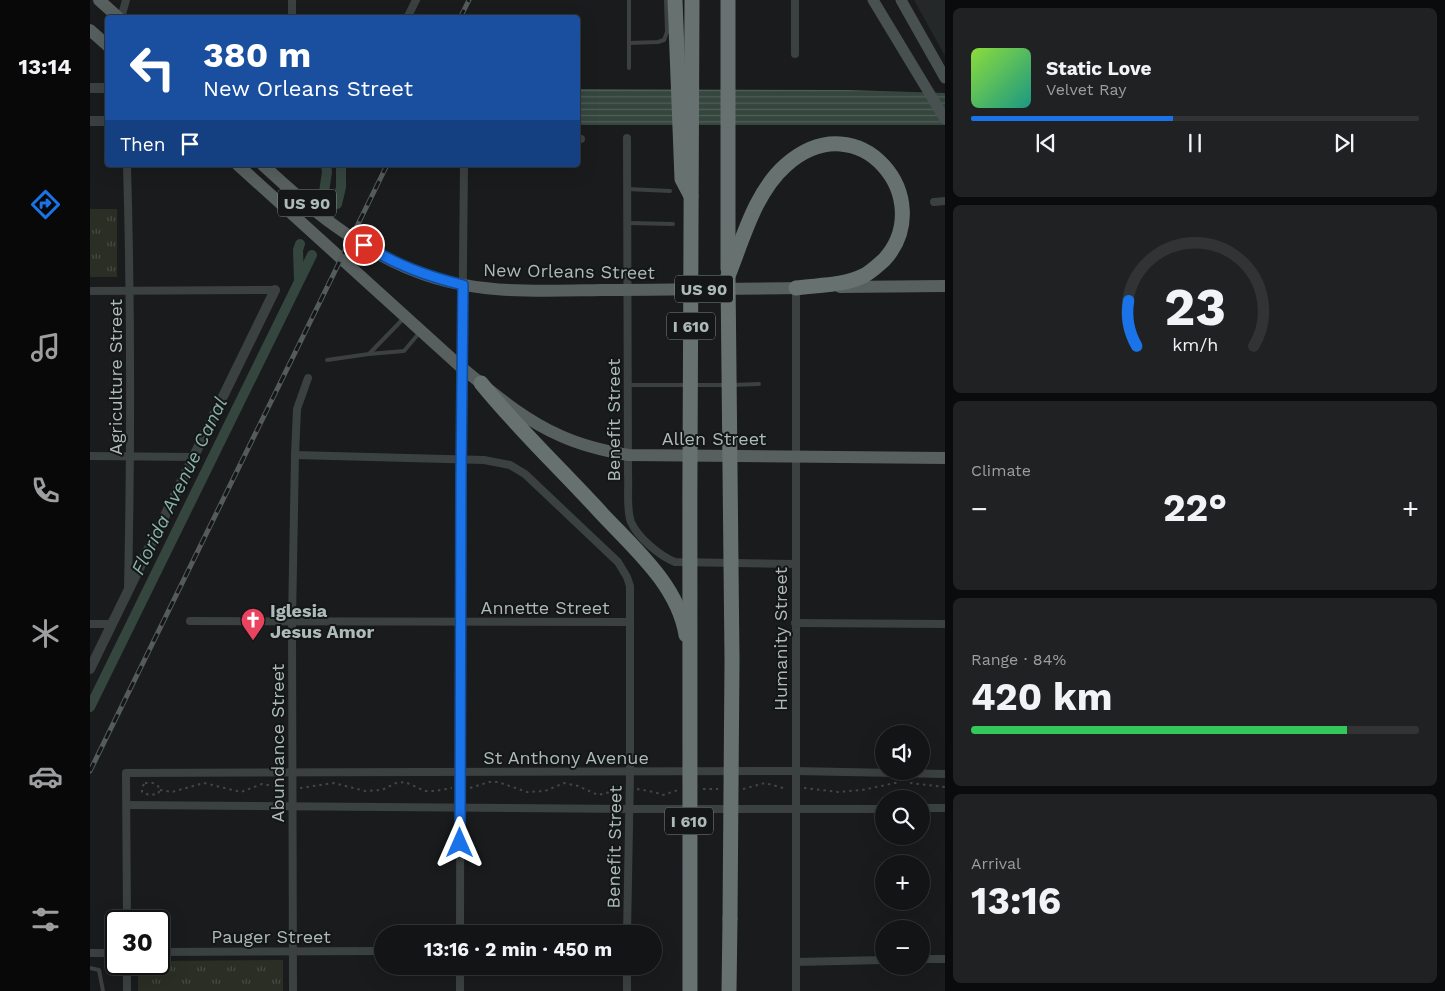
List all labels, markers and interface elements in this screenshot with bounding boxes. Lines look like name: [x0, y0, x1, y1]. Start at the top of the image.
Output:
text: 380 m: [203, 34, 311, 76]
icon: left: [120, 35, 185, 100]
text: 13:14: [19, 54, 71, 79]
text: Static Love: [1046, 57, 1151, 80]
text: New Orleans Street: [203, 76, 413, 101]
text: Velvet Ray: [1046, 80, 1126, 99]
icon: previous: [1032, 129, 1060, 157]
icon: pause: [1181, 129, 1209, 157]
icon: next: [1330, 129, 1358, 157]
icon: arrive: [176, 130, 204, 158]
text: Then: [120, 133, 166, 156]
icon: directions: [28, 187, 63, 222]
road number: US 90: [278, 190, 336, 217]
pin: [343, 224, 385, 266]
icon: arrive: [350, 231, 378, 259]
street label: New Orleans Street: [483, 259, 656, 283]
road number: US 90: [675, 276, 733, 302]
text: 23: [1164, 277, 1226, 338]
street label: Agriculture Street: [105, 298, 126, 455]
road number: I 610: [667, 312, 715, 340]
icon: music: [28, 330, 63, 365]
text: km/h: [1172, 334, 1218, 355]
street label: Benefit Street: [603, 358, 624, 482]
water label: Florida Avenue Canal: [126, 393, 232, 579]
street label: Allen Street: [662, 428, 767, 449]
text: Climate: [971, 461, 1031, 480]
icon: phone: [28, 473, 63, 508]
text: 22°: [1163, 486, 1227, 530]
text: −: [971, 492, 988, 525]
text: +: [1402, 492, 1419, 525]
street label: Humanity Street: [770, 566, 791, 711]
street label: Annette Street: [481, 597, 610, 618]
place label: Iglesia Jesus Amor: [270, 600, 374, 642]
church icon: Iglesia Jesus Amor: [240, 607, 266, 641]
icon: climate: [28, 616, 63, 651]
text: Range · 84%: [971, 650, 1066, 669]
street label: Abundance Street: [267, 663, 288, 822]
text: 420 km: [971, 675, 1112, 719]
map controls: [875, 725, 930, 975]
button: sound: [875, 725, 930, 780]
street label: St Anthony Avenue: [483, 747, 649, 768]
icon: car: [28, 759, 63, 794]
street label: Benefit Street: [602, 785, 626, 909]
button: search: [875, 790, 930, 845]
road number: I 610: [665, 808, 713, 834]
position arrow: [433, 816, 485, 868]
text: Arrival: [971, 854, 1021, 873]
button: +: [875, 855, 930, 910]
text: 13:16: [971, 879, 1061, 923]
icon: filters: [28, 902, 63, 937]
speed limit sign: 30: [105, 910, 170, 975]
button: −: [875, 920, 930, 975]
street label: Pauger Street: [211, 926, 331, 947]
text: 13:16 · 2 min · 450 m: [424, 938, 612, 961]

